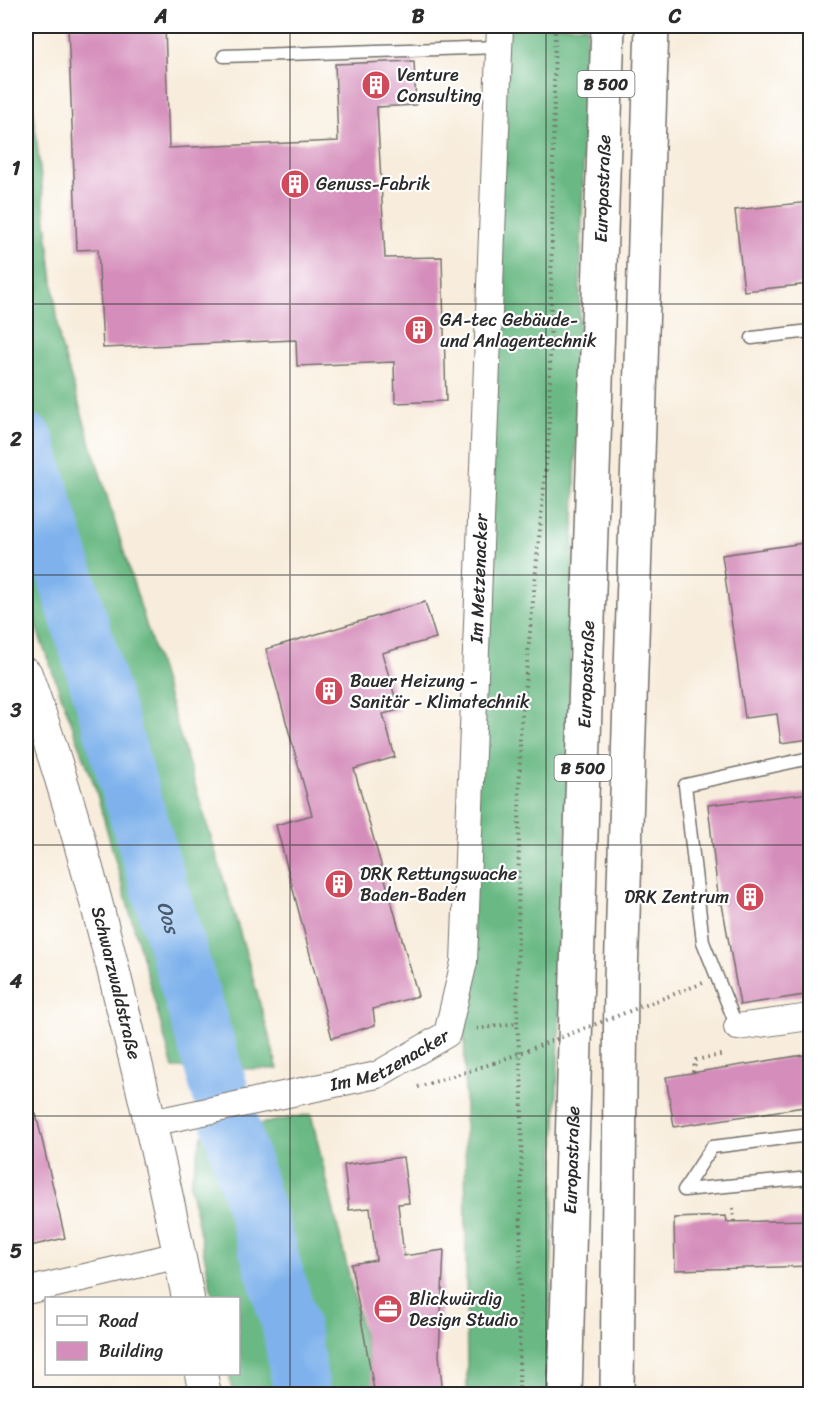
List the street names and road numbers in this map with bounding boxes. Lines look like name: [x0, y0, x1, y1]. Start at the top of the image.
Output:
road number: B 500: [578, 71, 634, 97]
street label: Europastraße: [585, 134, 620, 243]
street label: Im Metzenacker: [460, 512, 497, 645]
street label: Europastraße: [568, 620, 604, 729]
road number: B 500: [554, 755, 612, 781]
street label: Schwarzwaldstraße: [82, 903, 151, 1063]
street label: Im Metzenacker: [326, 1019, 457, 1101]
street label: Europastraße: [554, 1106, 589, 1215]

